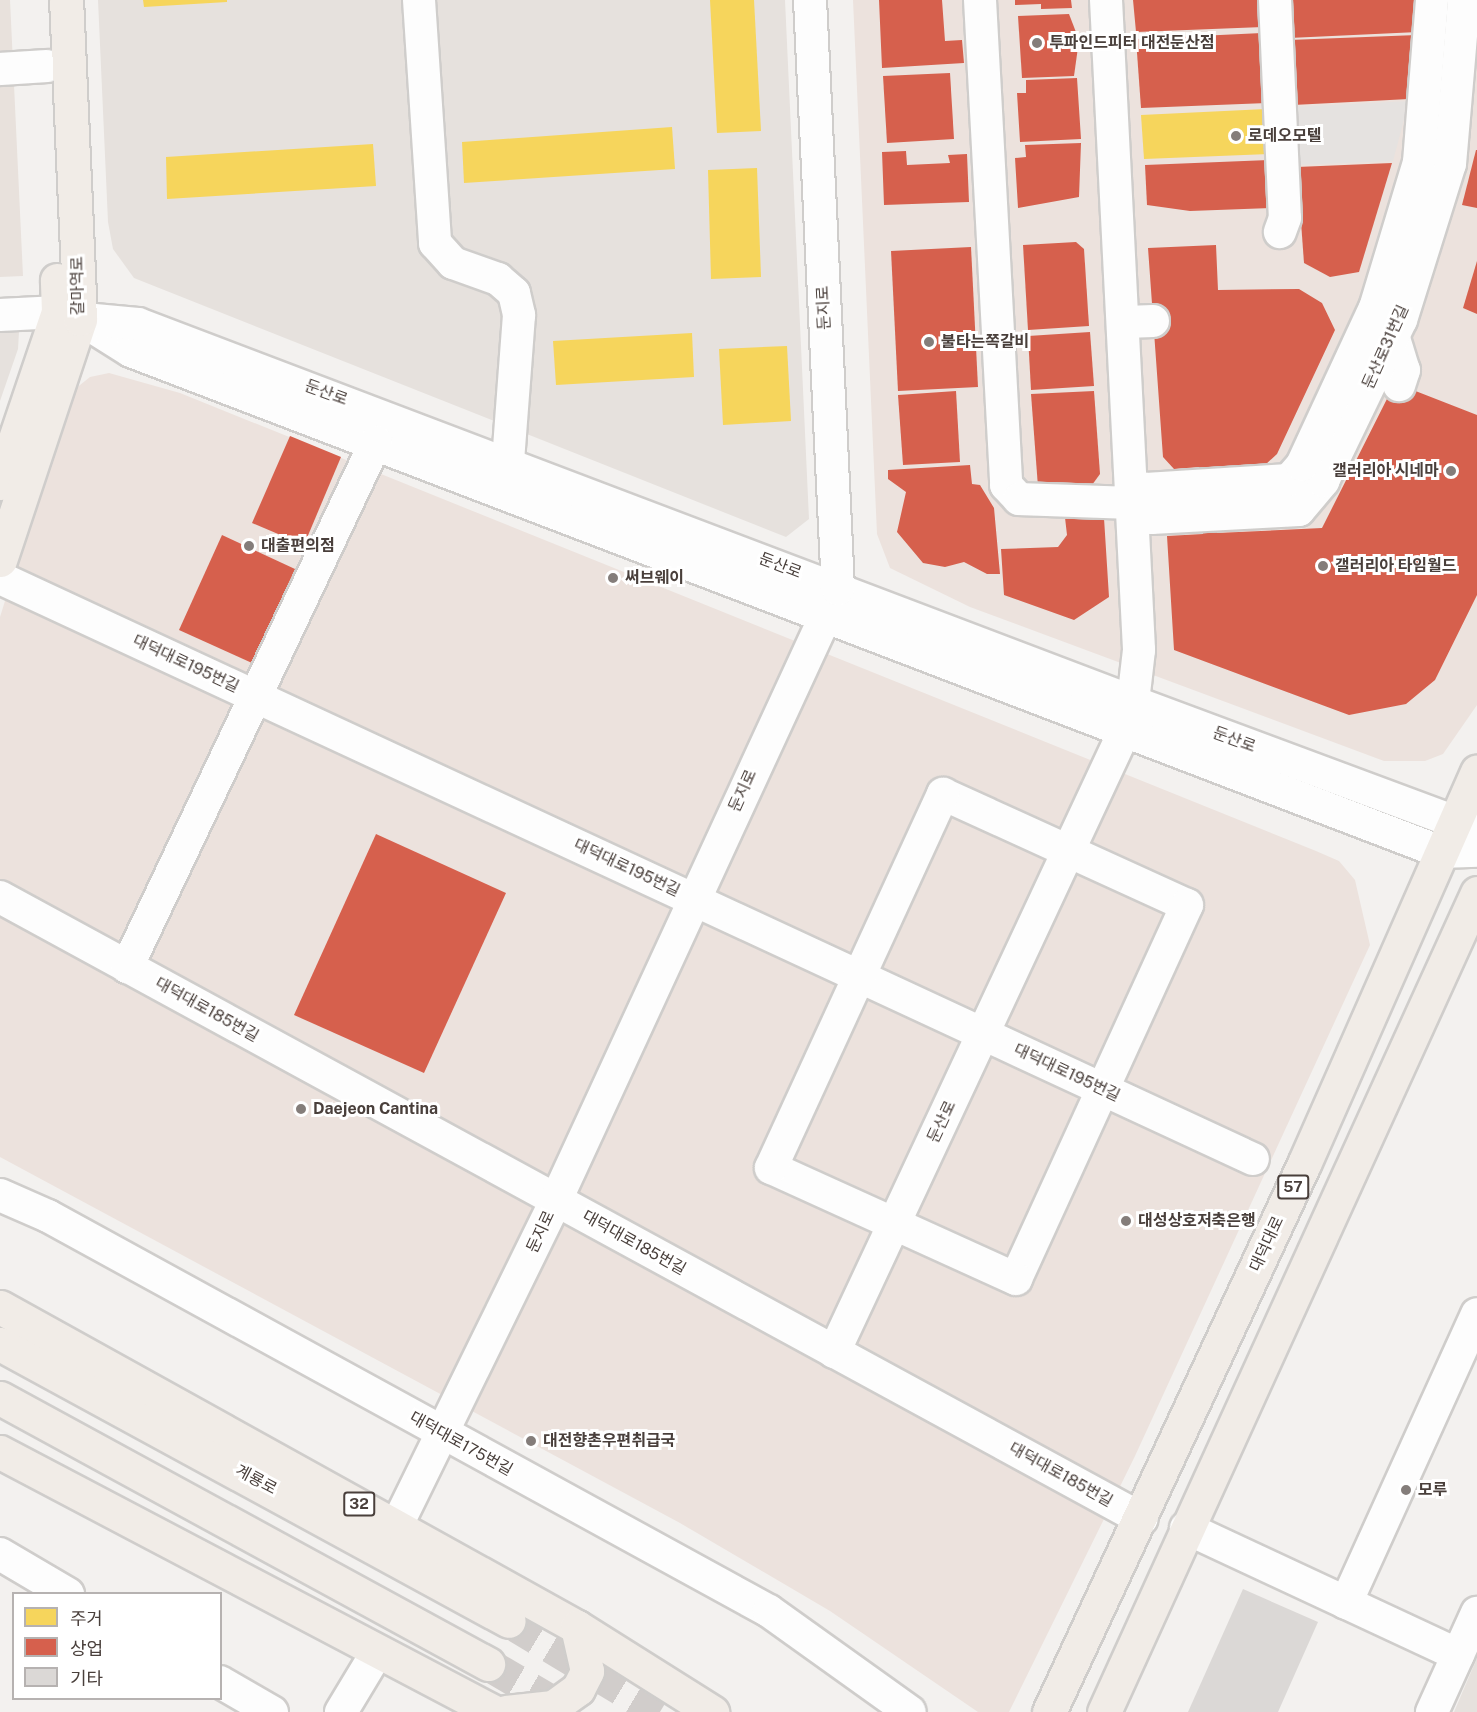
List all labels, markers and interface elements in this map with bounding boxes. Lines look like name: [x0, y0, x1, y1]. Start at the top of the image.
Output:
place label: 투파인드피터 대전둔산점: [1049, 33, 1215, 53]
marker: 투파인드피터 대전둔산점: [1030, 36, 1044, 50]
place label: 로데오모텔: [1248, 126, 1322, 146]
marker: 로데오모텔: [1229, 129, 1243, 143]
street label: 갈마역로: [68, 256, 88, 316]
street label: 둔지로: [813, 285, 835, 331]
street label: 둔산로31번길: [1359, 302, 1413, 392]
place label: 불타는쪽갈비: [941, 332, 1029, 352]
marker: 불타는쪽갈비: [922, 335, 936, 349]
street label: 둔산로: [302, 376, 350, 410]
place label: 갤러리아 시네마: [1332, 461, 1439, 481]
marker: 갤러리아 시네마: [1444, 464, 1458, 478]
place label: 대출편의점: [261, 536, 335, 556]
marker: 대출편의점: [242, 539, 256, 553]
street label: 둔산로: [756, 549, 804, 583]
place label: 갤러리아 타임월드: [1335, 556, 1456, 576]
marker: 갤러리아 타임월드: [1316, 559, 1330, 573]
place label: 써브웨이: [625, 568, 684, 588]
marker: 써브웨이: [606, 571, 620, 585]
street label: 대덕대로195번길: [130, 631, 242, 697]
street label: 둔산로: [1210, 723, 1258, 757]
street label: 둔지로: [725, 767, 761, 815]
street label: 대덕대로195번길: [571, 835, 683, 901]
street label: 대덕대로185번길: [152, 974, 262, 1046]
street label: 대덕대로195번길: [1011, 1040, 1123, 1106]
street label: 둔산로: [924, 1098, 960, 1146]
place label: Daejeon Cantina: [313, 1099, 438, 1119]
marker: Daejeon Cantina: [294, 1102, 308, 1116]
road number: 57: [1276, 1175, 1310, 1199]
street label: 대덕대로185번길: [579, 1207, 689, 1279]
street label: 둔지로: [523, 1208, 559, 1256]
place label: 대성상호저축은행: [1138, 1211, 1256, 1231]
street label: 대덕대로: [1246, 1213, 1288, 1275]
marker: 대성상호저축은행: [1119, 1214, 1133, 1228]
street label: 대덕대로175번길: [406, 1408, 516, 1480]
place label: 대전향촌우편취급국: [543, 1431, 675, 1451]
marker: 대전향촌우편취급국: [524, 1434, 538, 1448]
street label: 대덕대로185번길: [1006, 1439, 1116, 1511]
street label: 계룡로: [232, 1461, 280, 1499]
place label: 모루: [1418, 1480, 1447, 1500]
marker: 모루: [1399, 1483, 1413, 1497]
road number: 32: [342, 1492, 376, 1516]
legend: [12, 1592, 222, 1700]
text: 주거: [70, 1608, 103, 1629]
text: 상업: [70, 1638, 103, 1659]
text: 기타: [70, 1668, 103, 1689]

